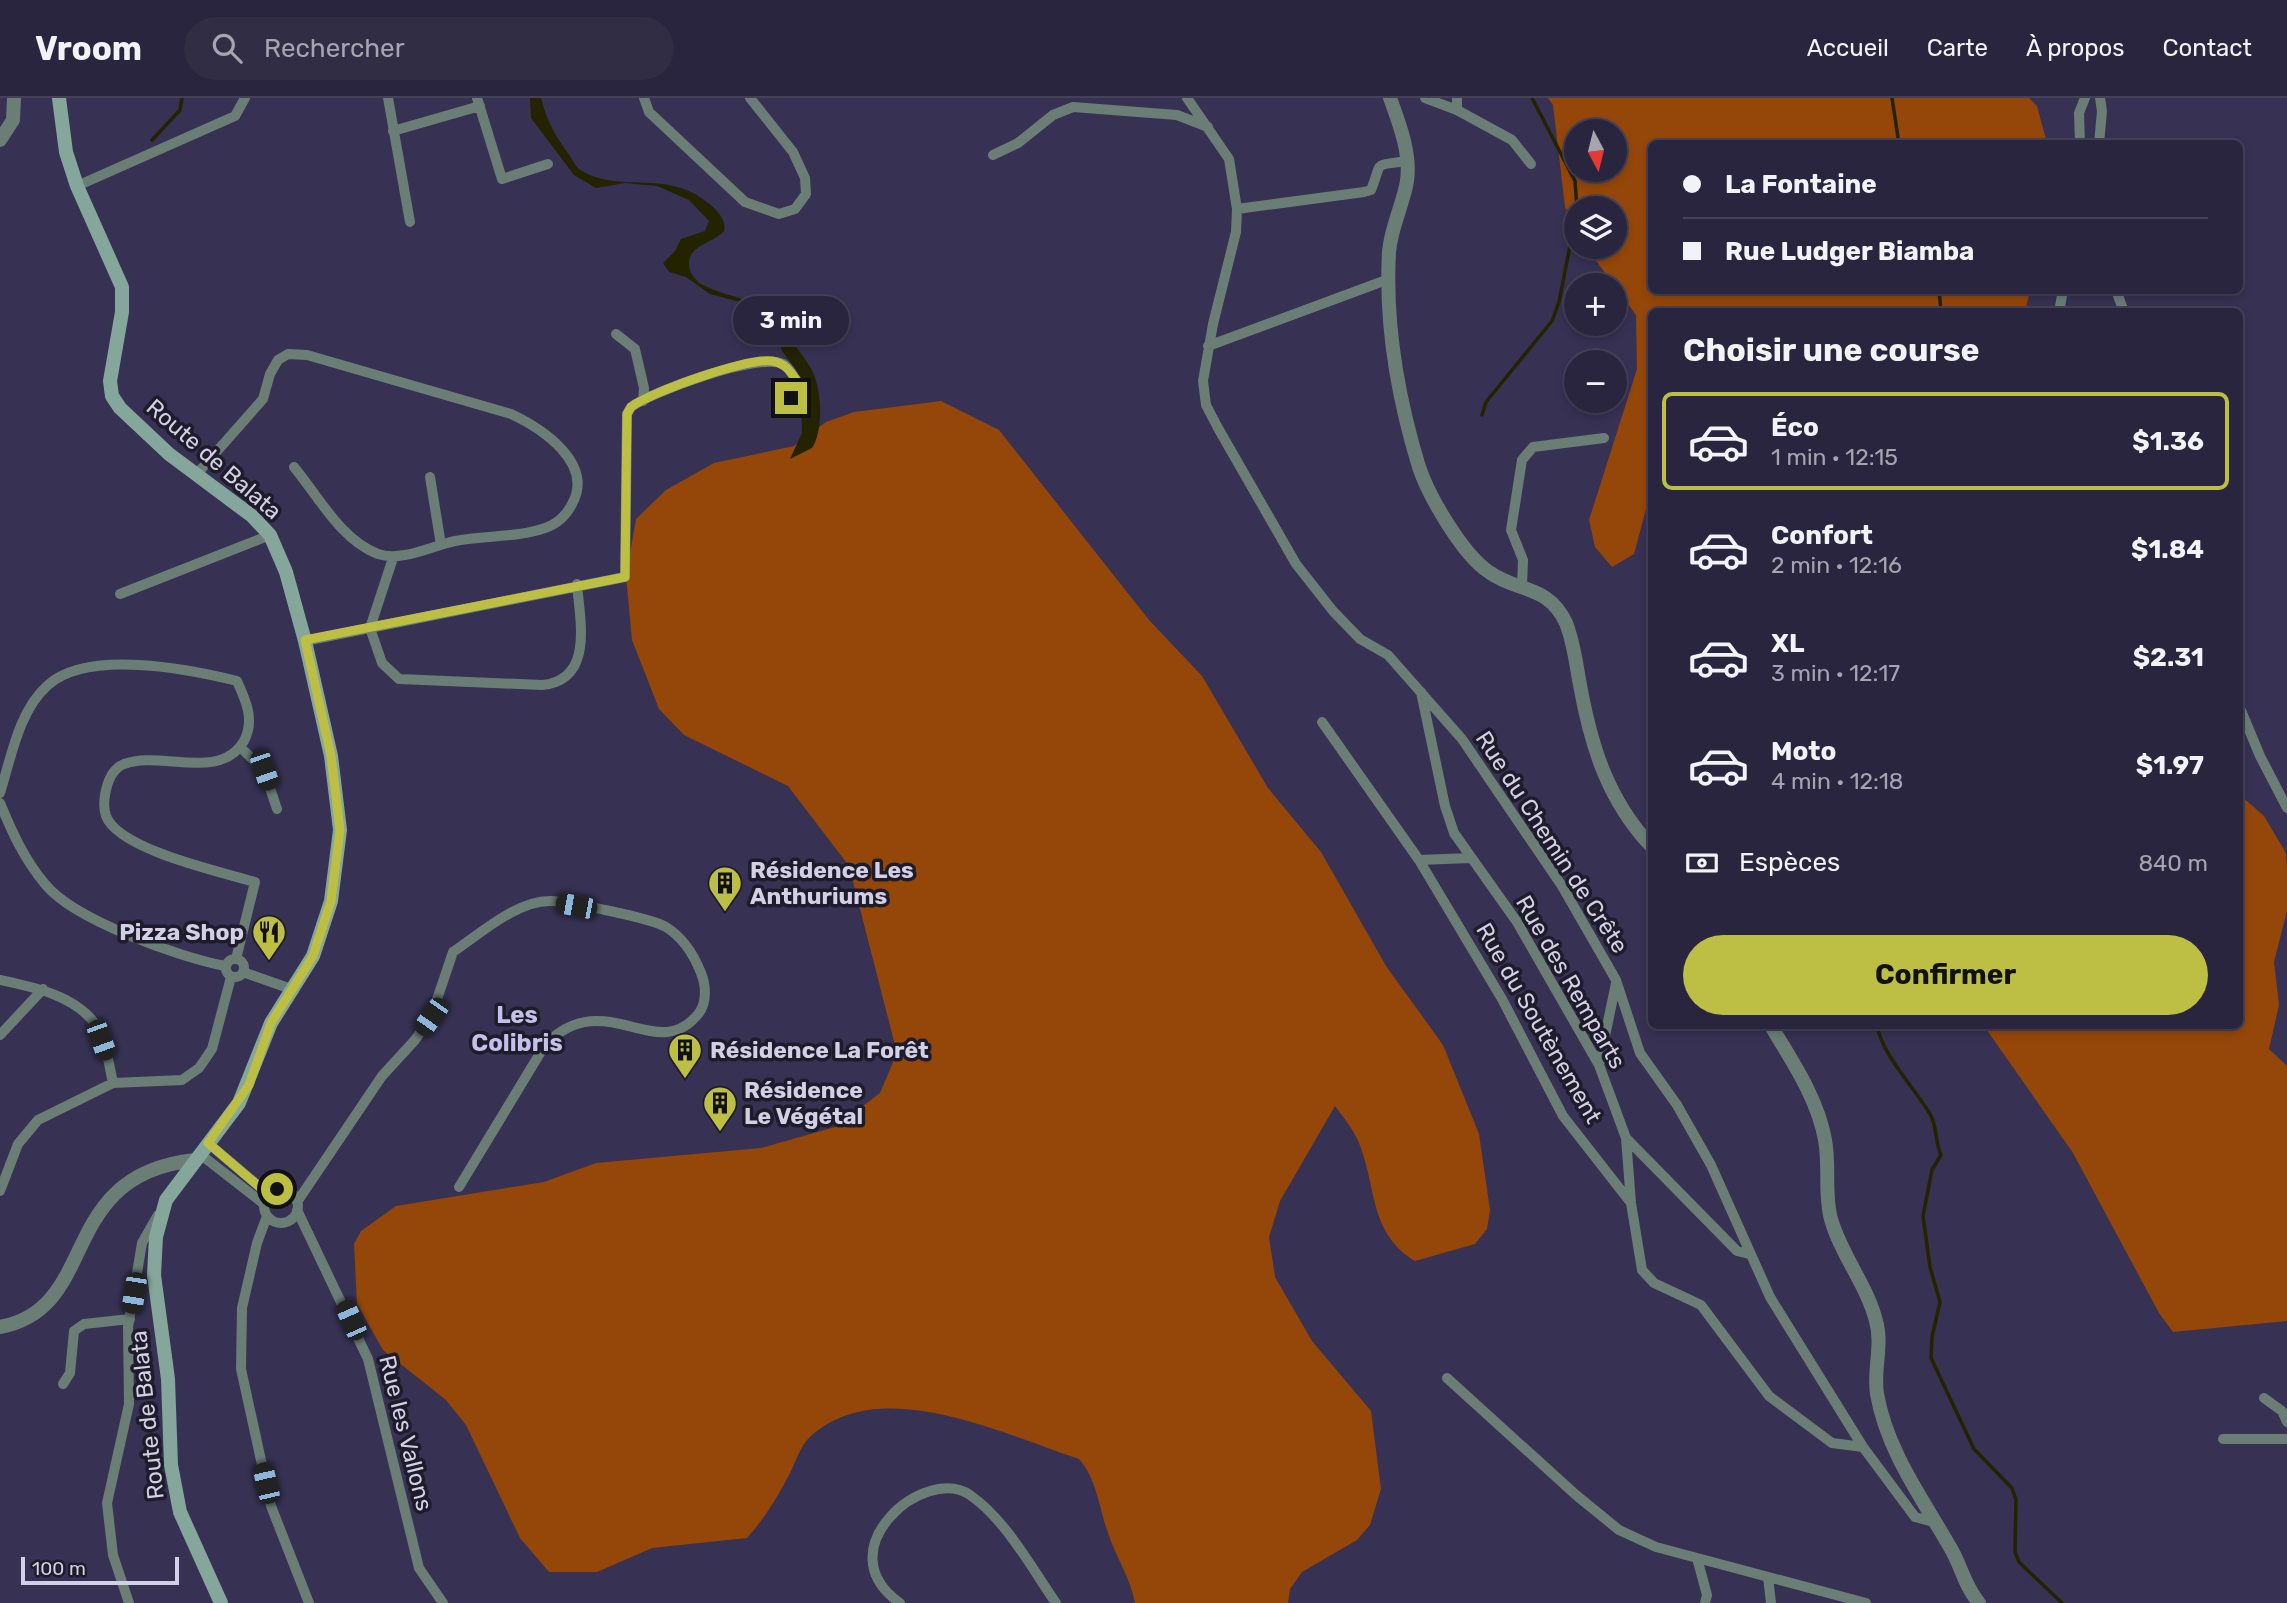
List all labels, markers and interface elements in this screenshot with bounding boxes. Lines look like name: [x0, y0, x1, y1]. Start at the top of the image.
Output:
search box: [184, 17, 674, 80]
text: Vroom: [35, 29, 142, 68]
icon: search: [208, 29, 246, 67]
text: Rechercher: [264, 33, 405, 64]
text: Accueil: [1807, 34, 1889, 62]
text: Carte: [1927, 34, 1988, 62]
text: À propos: [2026, 34, 2125, 62]
text: Contact: [2163, 34, 2252, 62]
north arrow: [1564, 119, 1628, 182]
map controls: [1564, 119, 1627, 413]
text: La Fontaine: [1725, 169, 1877, 200]
button: layers: [1564, 196, 1627, 259]
text: Rue Ludger Biamba: [1725, 236, 1974, 267]
button: +: [1564, 273, 1627, 336]
callout: 3 min: [733, 296, 849, 345]
text: 3 min: [760, 306, 822, 334]
text: Choisir une course: [1683, 331, 1980, 369]
button: −: [1564, 350, 1627, 413]
route end: [775, 382, 807, 414]
street label: Route de Balata: [141, 393, 287, 525]
icon: car: [1687, 410, 1750, 473]
text: Éco: [1771, 412, 1819, 443]
text: $1.36: [2132, 426, 2204, 457]
text: 1 min · 12:15: [1771, 443, 1898, 471]
icon: car: [1687, 518, 1750, 581]
text: Confort: [1771, 520, 1873, 551]
text: $1.84: [2131, 534, 2204, 565]
text: 2 min · 12:16: [1771, 551, 1902, 579]
icon: car: [1687, 626, 1750, 689]
text: XL: [1771, 628, 1804, 659]
text: $2.31: [2133, 642, 2204, 673]
text: 3 min · 12:17: [1771, 659, 1900, 687]
street label: Rue du Chemin de Crête: [1470, 726, 1634, 958]
icon: car: [1687, 734, 1750, 797]
text: Moto: [1771, 736, 1836, 767]
car: [248, 747, 281, 793]
text: $1.97: [2136, 750, 2204, 781]
text: 4 min · 12:18: [1771, 767, 1903, 795]
icon: cash: [1683, 844, 1721, 882]
text: Espèces: [1739, 847, 1840, 878]
text: 840 m: [2138, 849, 2208, 877]
place label: Résidence Les Anthuriums: [750, 856, 914, 910]
building icon: Résidence Les Anthuriums: [706, 864, 744, 913]
street label: Rue des Remparts: [1510, 890, 1632, 1074]
car: [554, 892, 599, 920]
restaurant icon: Pizza Shop: [250, 913, 288, 962]
place label: Pizza Shop: [119, 918, 244, 946]
street label: Rue du Soutènement: [1470, 918, 1608, 1128]
button: Confirmer: [1683, 935, 2208, 1015]
car: [411, 994, 452, 1040]
district label: Les Colibris: [471, 1001, 563, 1057]
car: [84, 1017, 119, 1063]
building icon: Résidence La Forêt: [666, 1031, 704, 1080]
place label: Résidence La Forêt: [710, 1036, 929, 1064]
place label: Résidence Le Végétal: [744, 1076, 863, 1130]
building icon: Résidence Le Végétal: [701, 1084, 739, 1133]
route start: [261, 1173, 293, 1205]
car: [121, 1271, 148, 1315]
car: [333, 1297, 370, 1343]
street label: Route de Balata: [124, 1329, 170, 1501]
street label: Rue les Vallons: [373, 1352, 439, 1514]
car: [252, 1460, 281, 1506]
scale bar: [21, 1554, 178, 1586]
text: 100 m: [32, 1557, 86, 1580]

